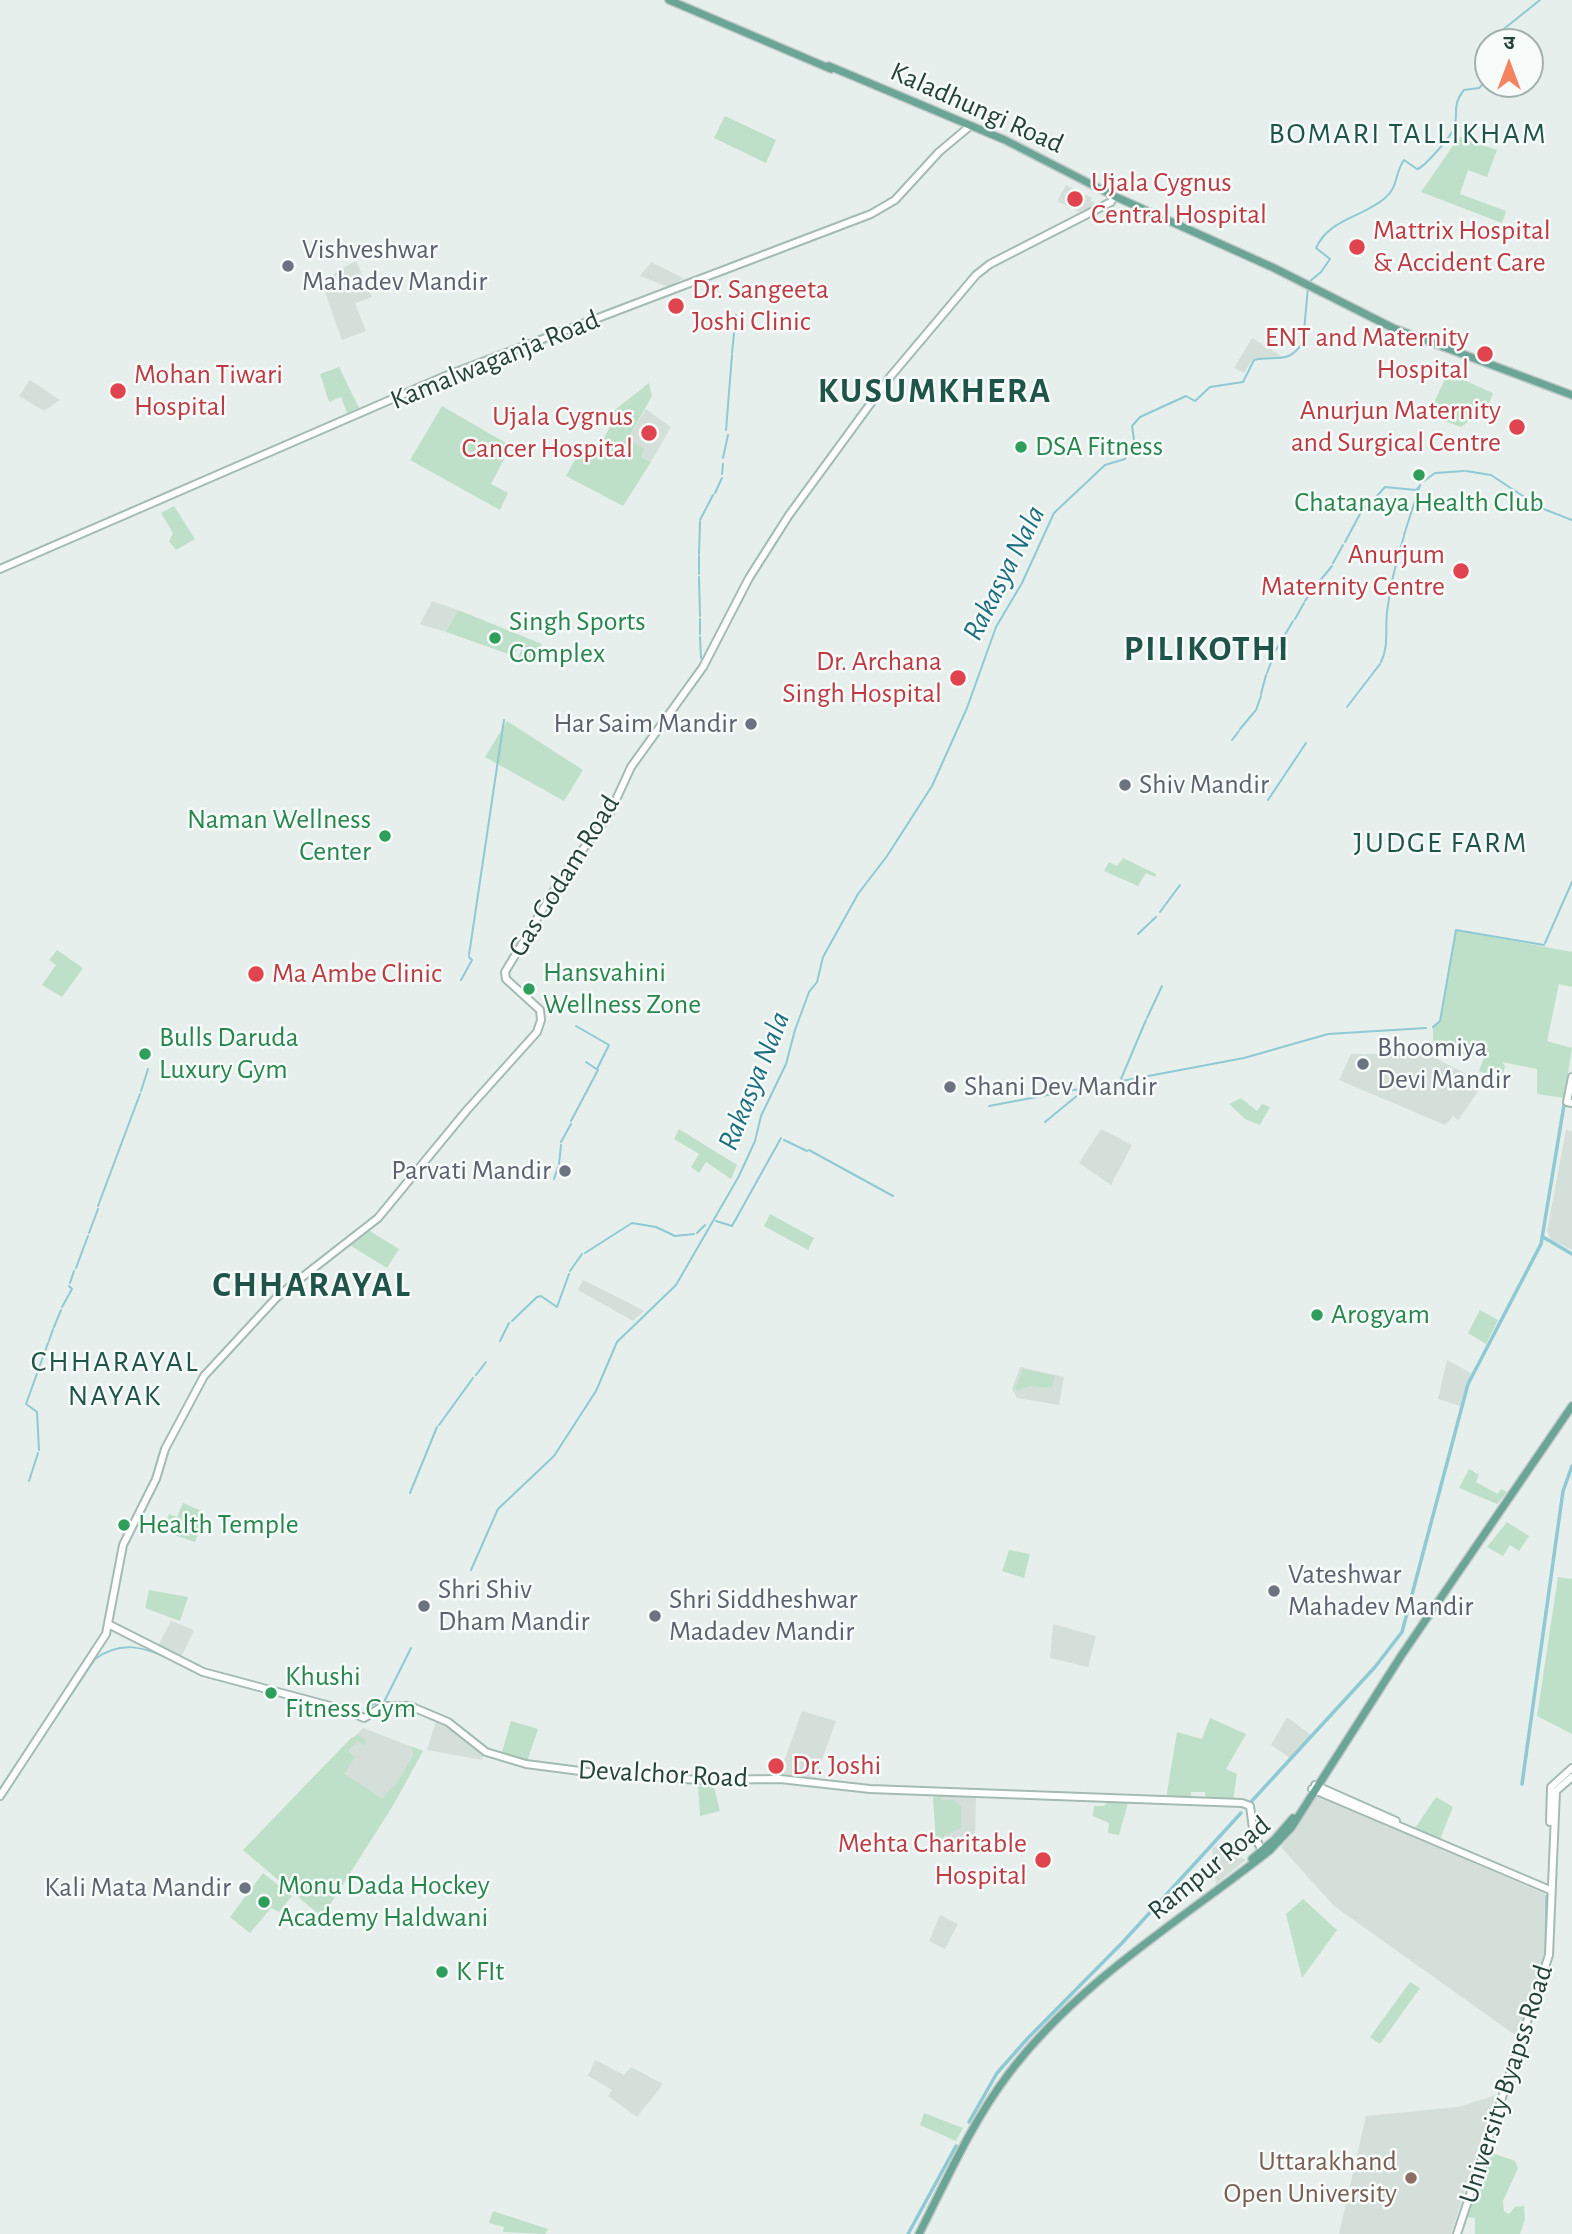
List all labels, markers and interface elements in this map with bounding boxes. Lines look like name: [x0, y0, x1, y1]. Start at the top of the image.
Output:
north arrow: [1474, 28, 1544, 98]
text: उ: [1503, 34, 1515, 53]
street label: Kaladhungi Road: [885, 55, 1069, 161]
district label: BOMARI TALLIKHAM: [1270, 116, 1546, 152]
place label: Ujala Cygnus Central Hospital: [1091, 166, 1267, 232]
marker: Ujala Cygnus Central Hospital: [1065, 189, 1085, 209]
place label: Mattrix Hospital & Accident Care: [1373, 214, 1551, 280]
place label: Vishveshwar Mahadev Mandir: [302, 233, 487, 299]
marker: Mattrix Hospital & Accident Care: [1347, 237, 1367, 257]
marker: Vishveshwar Mahadev Mandir: [280, 258, 296, 274]
place label: Dr. Sangeeta Joshi Clinic: [692, 273, 829, 339]
marker: Dr. Sangeeta Joshi Clinic: [666, 296, 686, 316]
street label: Kamalwaganja Road: [386, 303, 604, 417]
place label: ENT and Maternity Hospital: [1265, 321, 1469, 387]
marker: ENT and Maternity Hospital: [1475, 344, 1495, 364]
place label: Mohan Tiwari Hospital: [134, 358, 283, 424]
district label: KUSUMKHERA: [819, 370, 1051, 412]
marker: Mohan Tiwari Hospital: [108, 381, 128, 401]
place label: Anurjun Maternity and Surgical Centre: [1291, 394, 1501, 460]
place label: Ujala Cygnus Cancer Hospital: [461, 400, 633, 466]
marker: Anurjun Maternity and Surgical Centre: [1507, 417, 1527, 437]
marker: Ujala Cygnus Cancer Hospital: [639, 423, 659, 443]
place label: DSA Fitness: [1035, 430, 1163, 464]
marker: DSA Fitness: [1013, 439, 1029, 455]
marker: Chatanaya Health Club: [1411, 467, 1427, 483]
place label: Chatanaya Health Club: [1294, 486, 1544, 520]
water label: Rakasya Nala: [955, 500, 1053, 646]
place label: Anurjum Maternity Centre: [1261, 538, 1445, 604]
marker: Anurjum Maternity Centre: [1451, 561, 1471, 581]
place label: Singh Sports Complex: [509, 605, 646, 671]
district label: PILIKOTHI: [1125, 628, 1289, 670]
marker: Singh Sports Complex: [487, 630, 503, 646]
place label: Dr. Archana Singh Hospital: [782, 645, 942, 711]
marker: Dr. Archana Singh Hospital: [948, 668, 968, 688]
place label: Har Saim Mandir: [553, 707, 737, 741]
marker: Har Saim Mandir: [743, 716, 759, 732]
place label: Shiv Mandir: [1139, 768, 1269, 802]
marker: Shiv Mandir: [1117, 777, 1133, 793]
street label: Gas Godam Road: [501, 789, 627, 963]
place label: Naman Wellness Center: [187, 803, 371, 869]
district label: JUDGE FARM: [1355, 825, 1527, 861]
marker: Naman Wellness Center: [377, 828, 393, 844]
place label: Hansvahini Wellness Zone: [543, 956, 701, 1022]
place label: Ma Ambe Clinic: [272, 957, 442, 991]
marker: Ma Ambe Clinic: [246, 964, 266, 984]
marker: Hansvahini Wellness Zone: [521, 981, 537, 997]
water label: Rakasya Nala: [710, 1006, 798, 1156]
place label: Bulls Daruda Luxury Gym: [159, 1021, 299, 1087]
place label: Bhoomiya Devi Mandir: [1377, 1031, 1510, 1097]
marker: Bulls Daruda Luxury Gym: [137, 1046, 153, 1062]
marker: Bhoomiya Devi Mandir: [1355, 1056, 1371, 1072]
place label: Shani Dev Mandir: [964, 1070, 1157, 1104]
marker: Shani Dev Mandir: [942, 1079, 958, 1095]
place label: Parvati Mandir: [391, 1154, 551, 1188]
marker: Parvati Mandir: [557, 1163, 573, 1179]
district label: CHHARAYAL: [214, 1264, 410, 1306]
place label: Arogyam: [1331, 1298, 1430, 1332]
marker: Arogyam: [1309, 1307, 1325, 1323]
district label: CHHARAYAL NAYAK: [32, 1344, 198, 1414]
place label: Health Temple: [138, 1508, 299, 1542]
marker: Health Temple: [116, 1517, 132, 1533]
place label: Vateshwar Mahadev Mandir: [1288, 1558, 1473, 1624]
place label: Shri Shiv Dham Mandir: [438, 1573, 590, 1639]
place label: Shri Siddheshwar Madadev Mandir: [669, 1583, 858, 1649]
marker: Vateshwar Mahadev Mandir: [1266, 1583, 1282, 1599]
marker: Shri Shiv Dham Mandir: [416, 1598, 432, 1614]
marker: Shri Siddheshwar Madadev Mandir: [647, 1608, 663, 1624]
place label: Khushi Fitness Gym: [285, 1660, 416, 1726]
marker: Khushi Fitness Gym: [263, 1685, 279, 1701]
place label: Dr. Joshi: [792, 1749, 881, 1783]
street label: Devalchor Road: [577, 1753, 749, 1795]
marker: Dr. Joshi: [766, 1756, 786, 1776]
street label: Rampur Road: [1141, 1808, 1277, 1928]
place label: Mehta Charitable Hospital: [838, 1827, 1027, 1893]
marker: Mehta Charitable Hospital: [1033, 1850, 1053, 1870]
place label: Monu Dada Hockey Academy Haldwani: [278, 1869, 490, 1935]
place label: Kali Mata Mandir: [44, 1871, 231, 1905]
marker: Kali Mata Mandir: [237, 1880, 253, 1896]
marker: Monu Dada Hockey Academy Haldwani: [256, 1894, 272, 1910]
place label: K FIt: [456, 1955, 504, 1989]
street label: University Byapss Road: [1452, 1960, 1560, 2208]
marker: K FIt: [434, 1964, 450, 1980]
place label: Uttarakhand Open University: [1223, 2145, 1397, 2211]
marker: Uttarakhand Open University: [1403, 2170, 1419, 2186]

